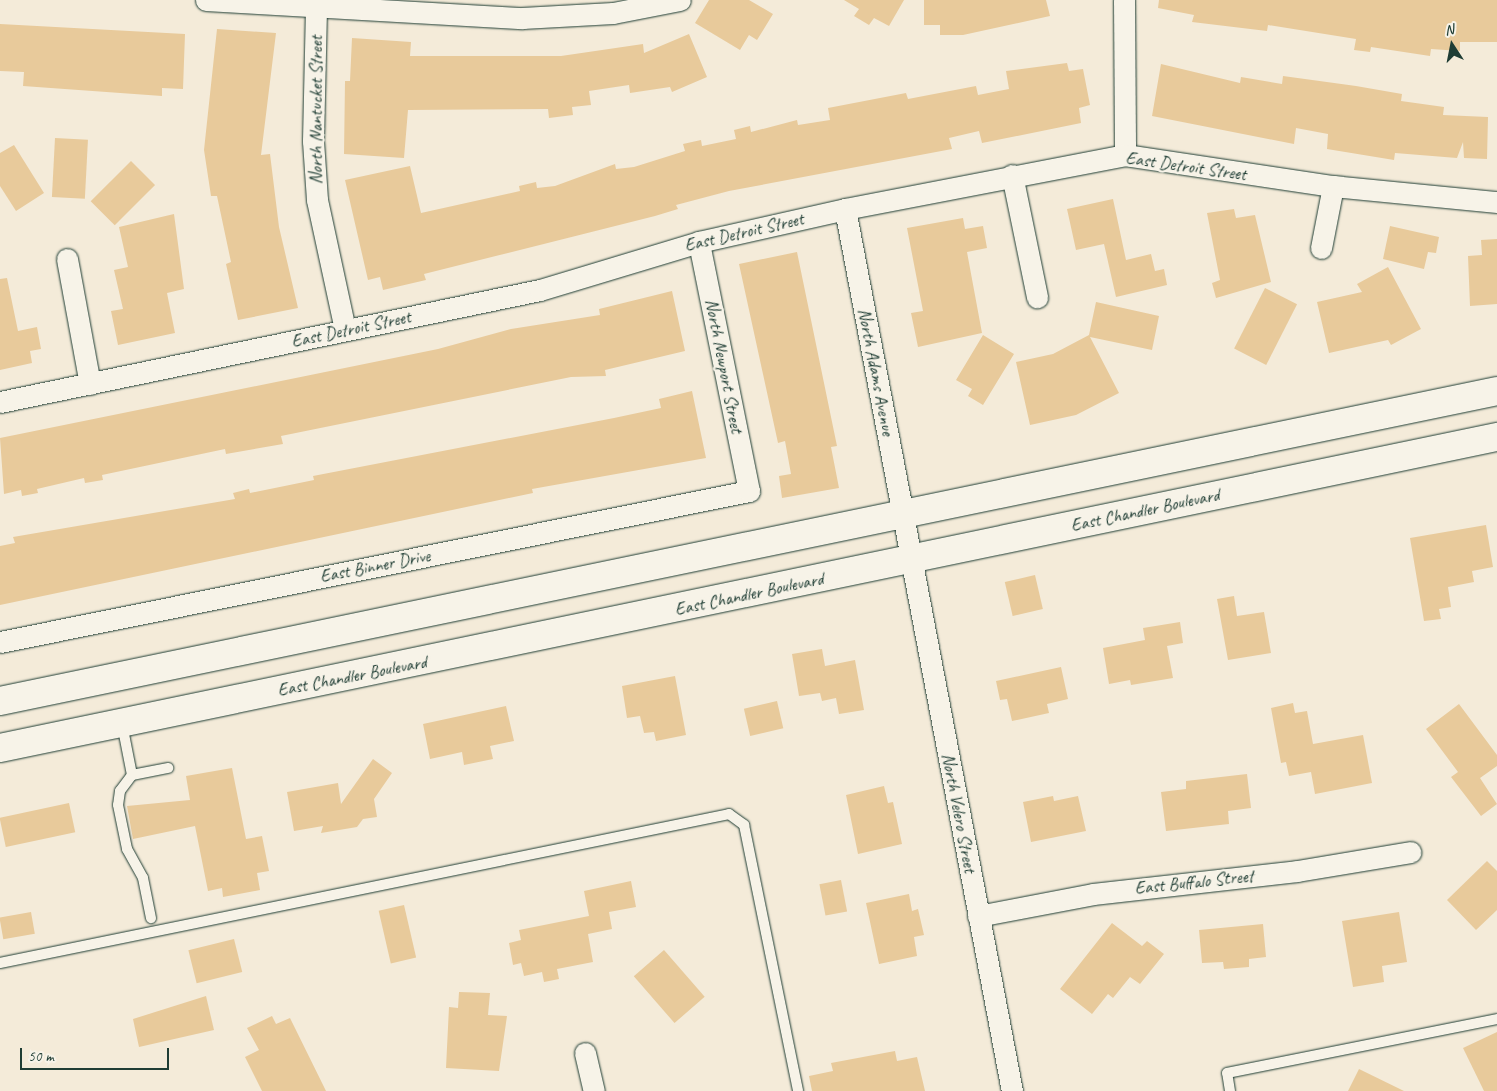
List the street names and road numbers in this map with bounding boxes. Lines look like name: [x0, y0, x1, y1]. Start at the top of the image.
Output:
street label: North Nantucket Street: [305, 35, 327, 185]
street label: East Detroit Street: [1124, 147, 1248, 185]
street label: East Detroit Street: [682, 208, 806, 256]
street label: North Newport Street: [700, 297, 748, 435]
street label: East Detroit Street: [289, 306, 413, 352]
street label: North Adams Avenue: [853, 307, 899, 437]
street label: East Chandler Boulevard: [1068, 484, 1222, 536]
street label: East Binner Drive: [318, 545, 432, 587]
street label: East Chandler Boulevard: [672, 568, 826, 620]
street label: East Chandler Boulevard: [275, 651, 429, 701]
street label: North Velero Street: [937, 751, 981, 875]
street label: East Buffalo Street: [1134, 865, 1254, 899]

